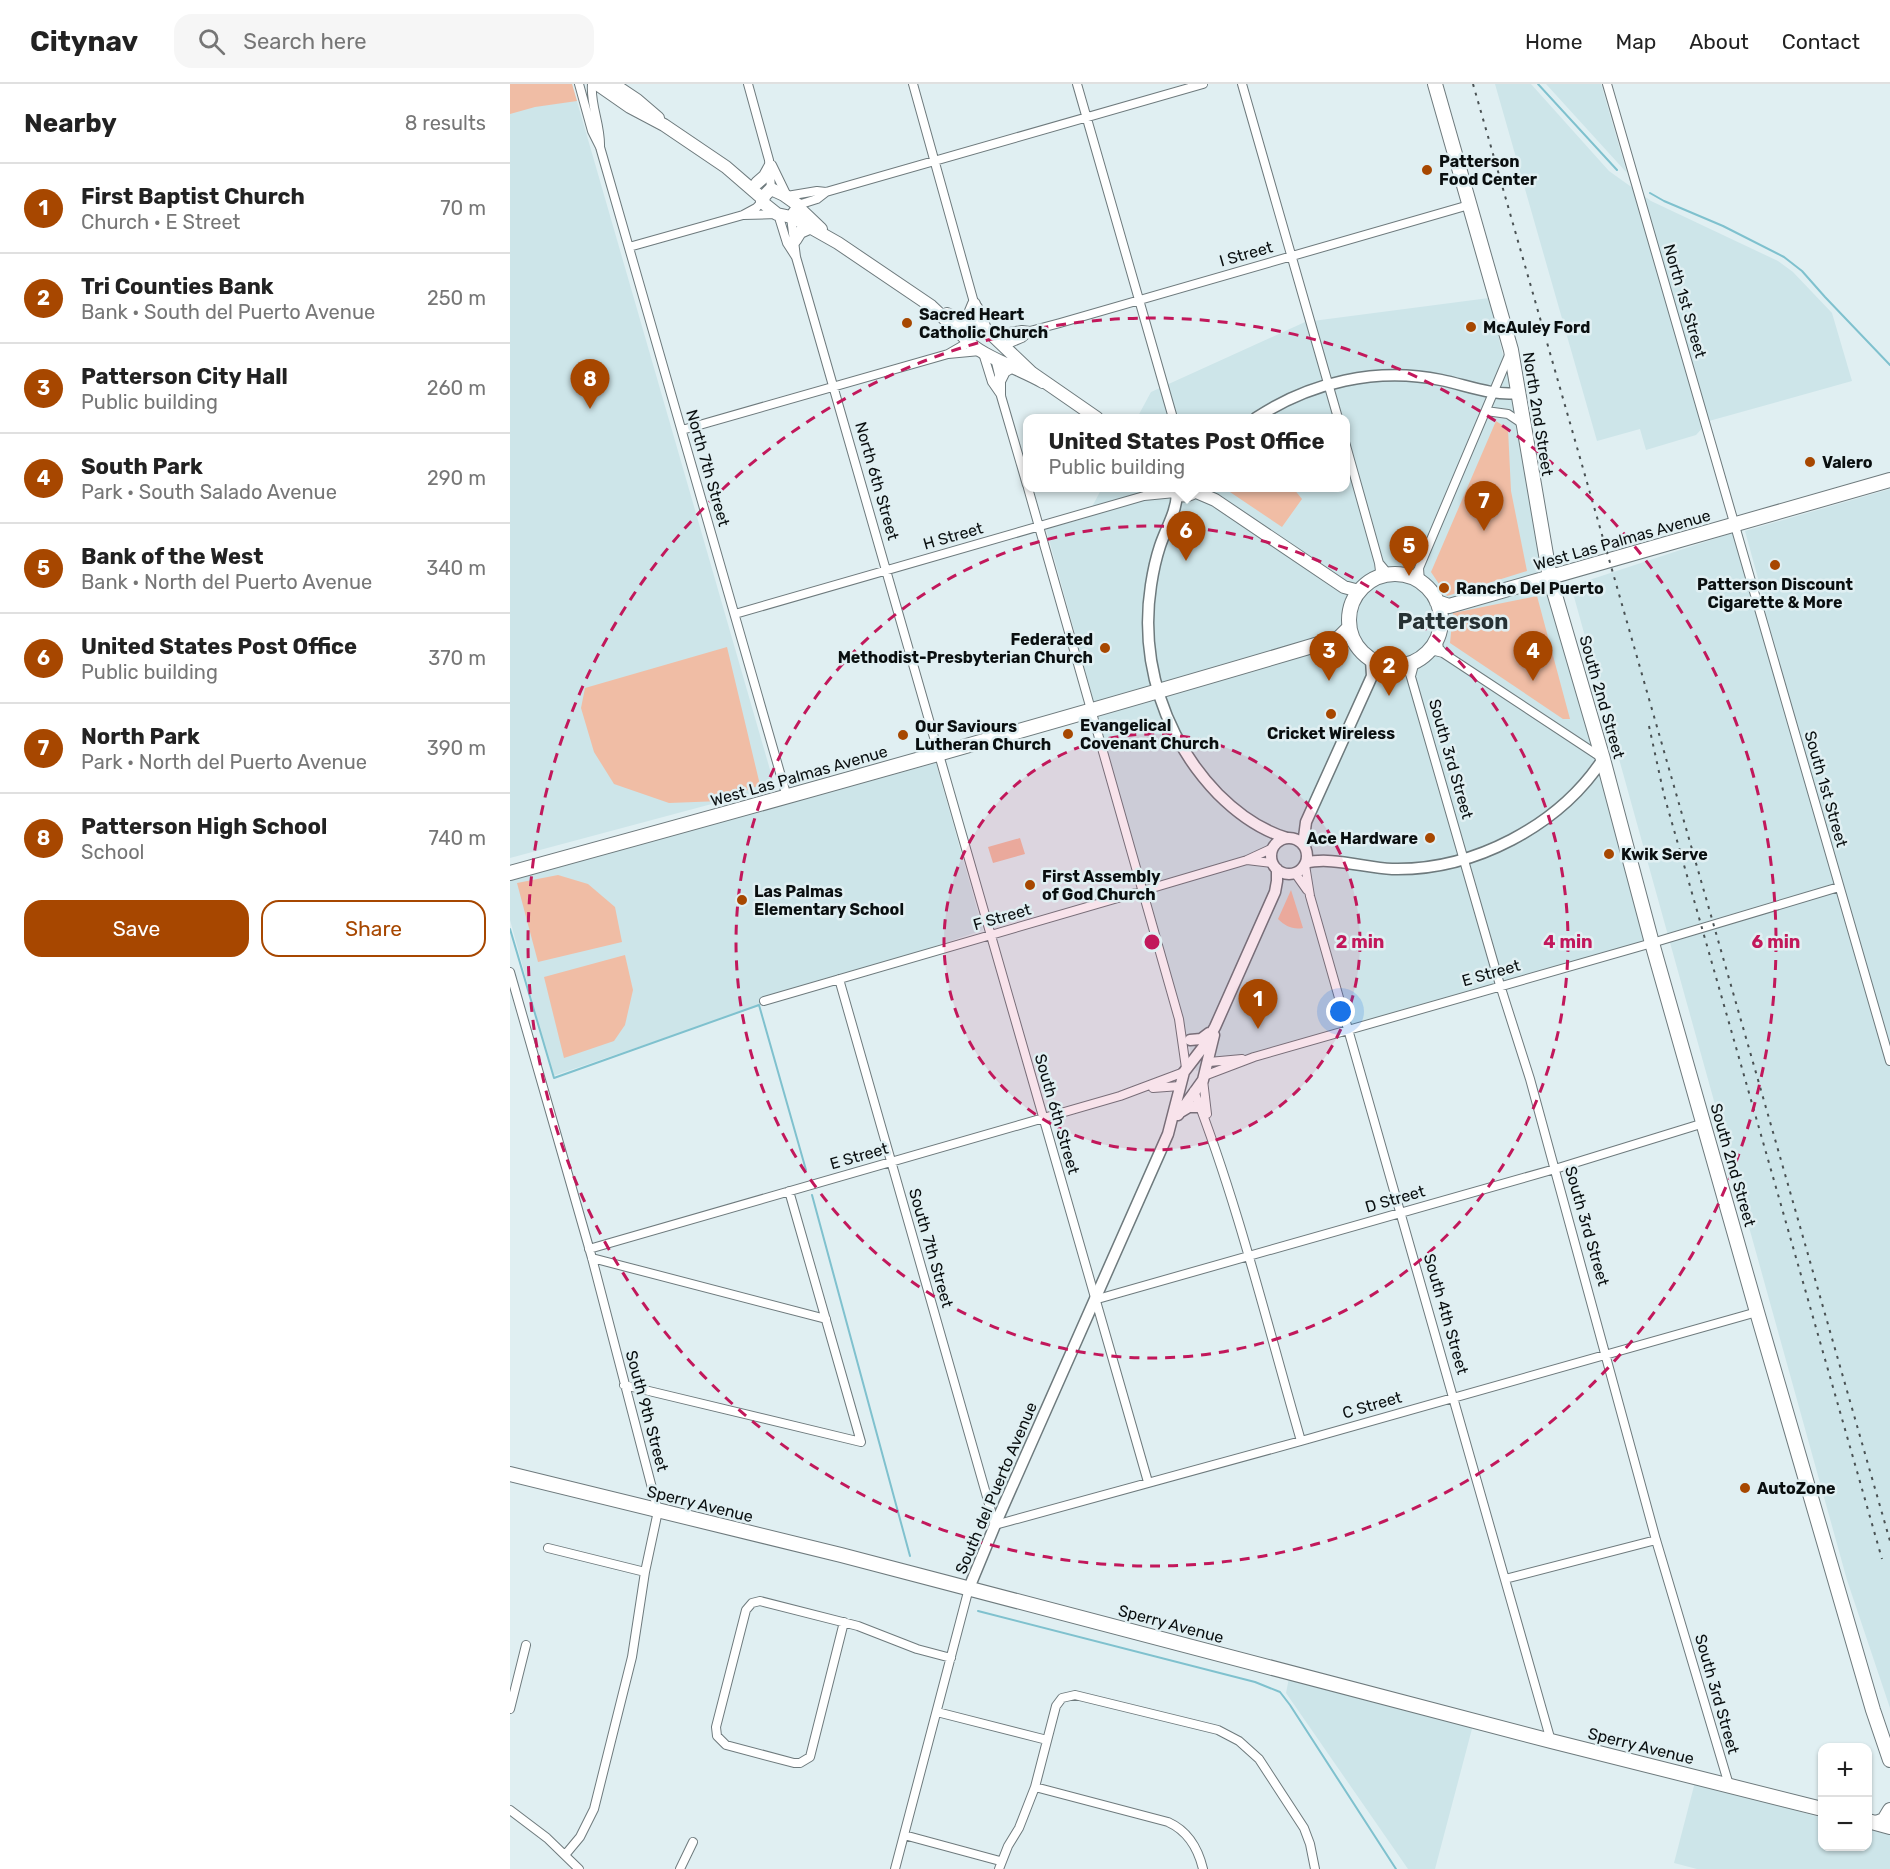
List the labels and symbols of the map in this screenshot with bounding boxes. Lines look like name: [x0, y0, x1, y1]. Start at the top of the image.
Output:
place label: Patterson Food Center: [1439, 152, 1538, 189]
marker: Patterson Food Center: [1420, 163, 1434, 177]
street label: I Street: [1217, 237, 1275, 271]
street label: North 1st Street: [1660, 242, 1710, 360]
place label: Sacred Heart Catholic Church: [919, 305, 1048, 342]
marker: Sacred Heart Catholic Church: [900, 316, 914, 330]
place label: McAuley Ford: [1483, 318, 1590, 337]
marker: McAuley Ford: [1464, 320, 1478, 334]
street label: North 2nd Street: [1519, 351, 1557, 477]
pin: 8: [570, 360, 610, 409]
street label: North 7th Street: [682, 407, 734, 529]
street label: North 6th Street: [851, 420, 903, 542]
place label: Valero: [1822, 453, 1873, 472]
marker: Valero: [1803, 455, 1817, 469]
pin: 7: [1464, 482, 1504, 531]
street label: West Las Palmas Avenue: [1531, 506, 1713, 574]
pin: 6: [1166, 512, 1206, 561]
street label: H Street: [921, 518, 985, 554]
pin: 5: [1390, 526, 1428, 576]
marker: Patterson Discount Cigarette & More: [1768, 558, 1782, 572]
place label: Patterson Discount Cigarette & More: [1697, 575, 1854, 612]
place label: Rancho Del Puerto: [1456, 579, 1604, 598]
marker: Rancho Del Puerto: [1437, 581, 1451, 595]
district label: Patterson: [1398, 608, 1508, 635]
place label: Federated Methodist-Presbyterian Church: [838, 630, 1093, 667]
pin: 3: [1310, 632, 1348, 681]
pin: 4: [1514, 632, 1552, 681]
street label: South 2nd Street: [1575, 633, 1629, 761]
marker: Federated Methodist-Presbyterian Church: [1098, 641, 1112, 655]
pin: 2: [1370, 646, 1408, 696]
street label: South 3rd Street: [1425, 697, 1477, 821]
marker: Cricket Wireless: [1324, 707, 1338, 721]
place label: Evangelical Covenant Church: [1080, 716, 1219, 753]
place label: Our Saviours Lutheran Church: [915, 717, 1051, 754]
place label: Cricket Wireless: [1267, 724, 1395, 743]
marker: Evangelical Covenant Church: [1061, 727, 1075, 741]
marker: Our Saviours Lutheran Church: [896, 728, 910, 742]
street label: South 1st Street: [1800, 729, 1852, 849]
street label: West Las Palmas Avenue: [708, 742, 890, 810]
place label: Ace Hardware: [1306, 829, 1418, 848]
marker: Ace Hardware: [1423, 831, 1437, 845]
place label: Kwik Serve: [1621, 845, 1708, 864]
marker: Kwik Serve: [1602, 847, 1616, 861]
place label: First Assembly of God Church: [1042, 867, 1161, 904]
marker: First Assembly of God Church: [1023, 878, 1037, 892]
place label: Las Palmas Elementary School: [754, 882, 904, 919]
marker: Las Palmas Elementary School: [735, 893, 749, 907]
street label: F Street: [971, 900, 1033, 934]
text: 2 min: [1336, 931, 1384, 953]
text: 4 min: [1543, 931, 1593, 953]
text: 6 min: [1752, 931, 1800, 953]
centre of rings: [1142, 932, 1162, 952]
street label: E Street: [1460, 956, 1522, 990]
pin: 1: [1238, 980, 1278, 1029]
your location: [1326, 997, 1355, 1026]
street label: South 6th Street: [1031, 1052, 1083, 1176]
street label: South 2nd Street: [1706, 1101, 1760, 1229]
street label: E Street: [828, 1139, 890, 1173]
street label: South 3rd Street: [1561, 1164, 1613, 1288]
street label: D Street: [1363, 1181, 1427, 1217]
street label: South 7th Street: [905, 1186, 957, 1310]
street label: South 4th Street: [1420, 1251, 1472, 1377]
street label: South 9th Street: [622, 1348, 672, 1474]
street label: C Street: [1340, 1387, 1404, 1423]
street label: South del Puerto Avenue: [951, 1399, 1041, 1577]
place label: AutoZone: [1757, 1479, 1836, 1498]
marker: AutoZone: [1738, 1481, 1752, 1495]
street label: Sperry Avenue: [645, 1482, 755, 1526]
street label: Sperry Avenue: [1116, 1601, 1226, 1647]
street label: South 3rd Street: [1691, 1632, 1743, 1756]
street label: Sperry Avenue: [1586, 1724, 1696, 1768]

